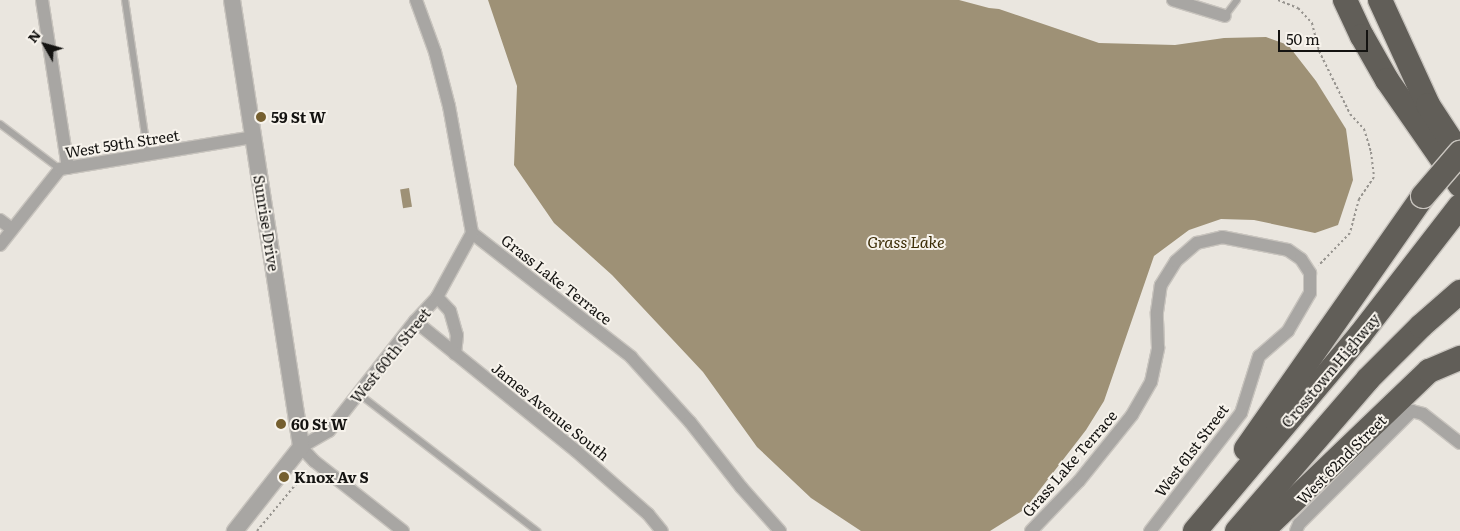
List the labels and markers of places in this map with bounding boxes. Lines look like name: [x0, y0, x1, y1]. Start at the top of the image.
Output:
place label: 59 St W: [271, 108, 326, 126]
marker: 59 St W: [255, 111, 267, 123]
place label: 60 St W: [291, 415, 347, 433]
marker: 60 St W: [275, 418, 287, 430]
place label: Knox Av S: [294, 468, 369, 486]
marker: Knox Av S: [278, 471, 290, 483]

